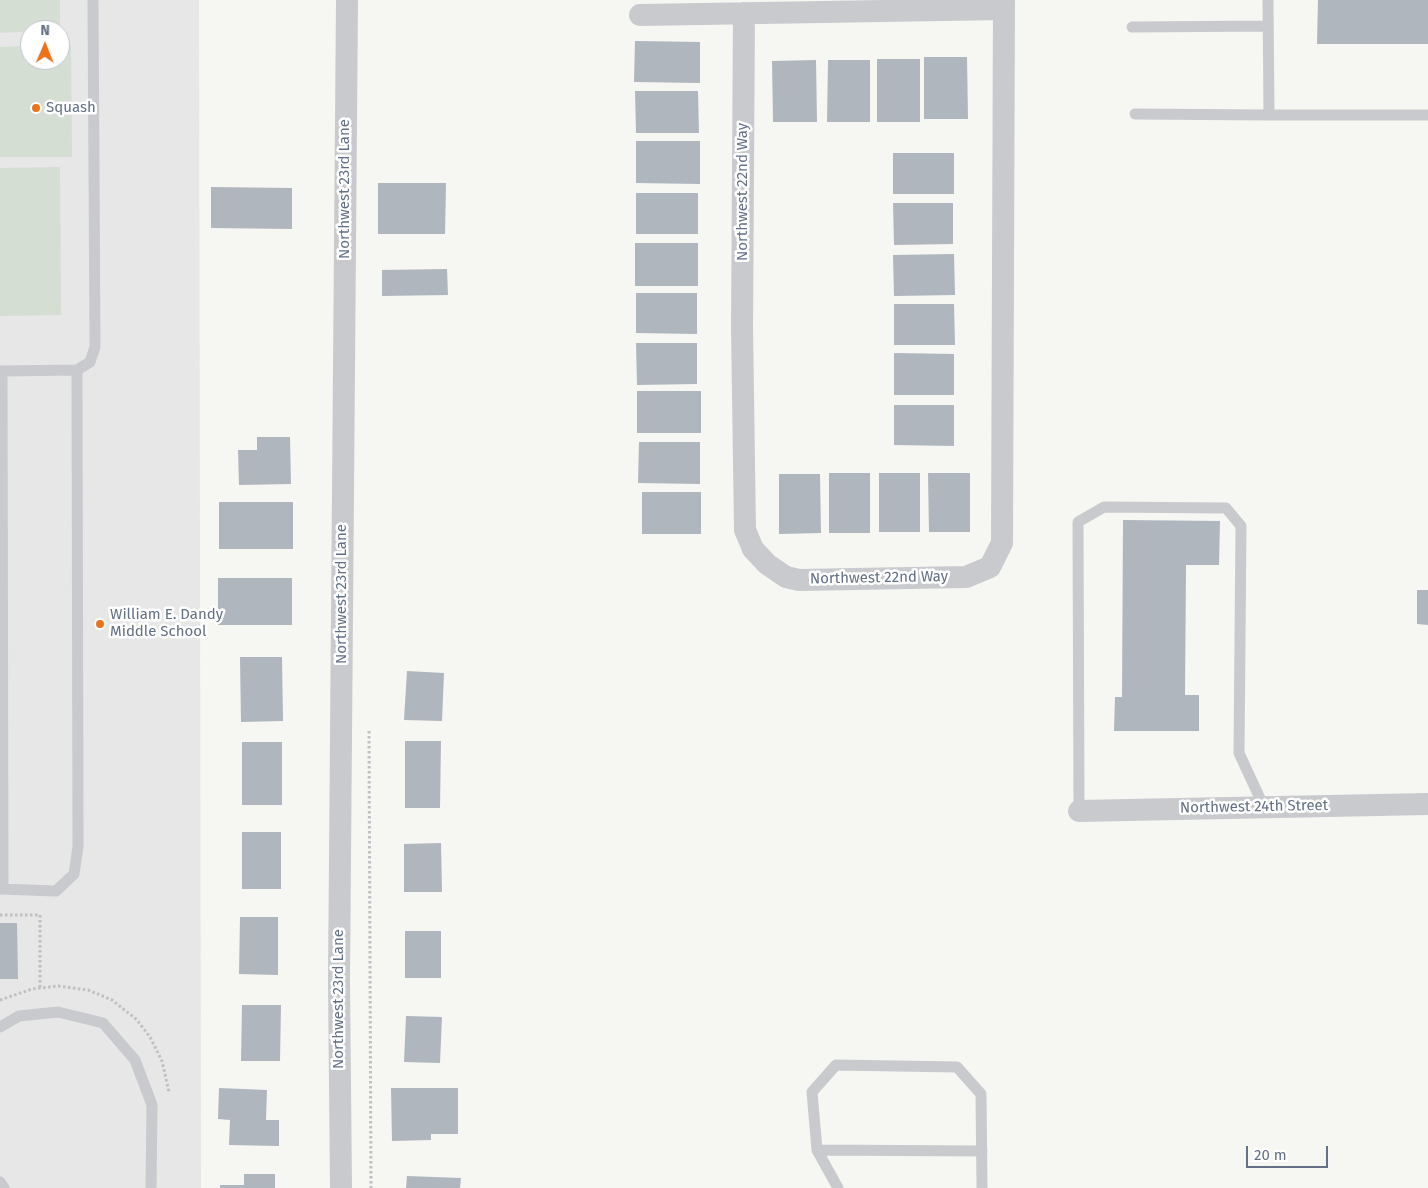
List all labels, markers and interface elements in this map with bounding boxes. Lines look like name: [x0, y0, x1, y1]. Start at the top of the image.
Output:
north arrow: [20, 20, 70, 70]
text: N: [40, 22, 50, 39]
place label: Squash: [46, 99, 96, 117]
marker: Squash: [30, 102, 42, 114]
street label: Northwest 23rd Lane: [336, 119, 354, 259]
street label: Northwest 22nd Way: [734, 123, 752, 261]
street label: Northwest 23rd Lane: [333, 524, 351, 664]
street label: Northwest 22nd Way: [810, 568, 948, 588]
place label: William E. Dandy Middle School: [110, 606, 223, 641]
marker: William E. Dandy Middle School: [94, 618, 106, 630]
street label: Northwest 24th Street: [1180, 797, 1328, 817]
street label: Northwest 23rd Lane: [330, 929, 348, 1069]
scale bar: [1248, 1136, 1330, 1168]
text: 20 m: [1254, 1146, 1287, 1164]

